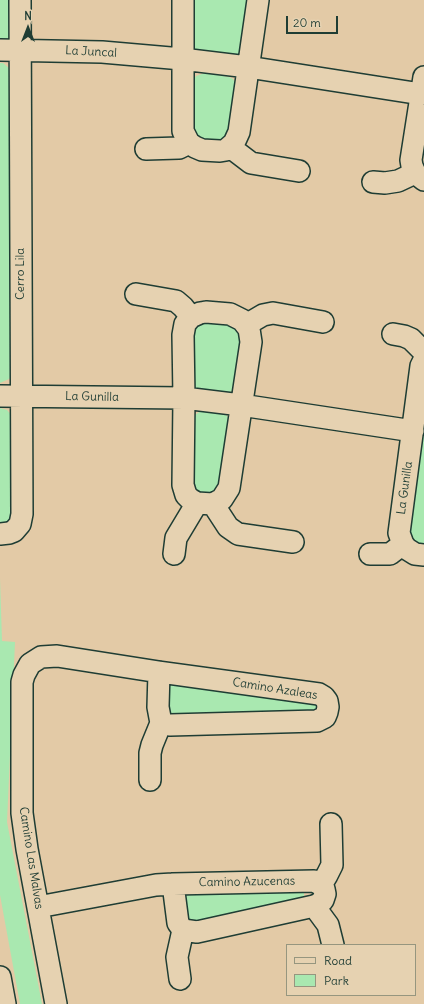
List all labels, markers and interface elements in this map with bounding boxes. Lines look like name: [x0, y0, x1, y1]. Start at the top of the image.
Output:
north arrow: [8, 8, 48, 48]
scale bar: [288, 8, 340, 34]
text: N: [24, 9, 32, 23]
text: 20 m: [293, 15, 321, 30]
street label: La Juncal: [65, 43, 117, 61]
street label: Cerro Lila: [14, 248, 28, 300]
street label: La Gunilla: [65, 389, 119, 405]
street label: La Gunilla: [394, 460, 416, 516]
street label: Camino Azaleas: [231, 675, 319, 703]
street label: Camino Las Malvas: [16, 806, 46, 910]
street label: Camino Azucenas: [199, 874, 295, 890]
legend: [286, 944, 416, 996]
text: Road: [324, 953, 352, 968]
text: Park: [324, 973, 349, 988]

